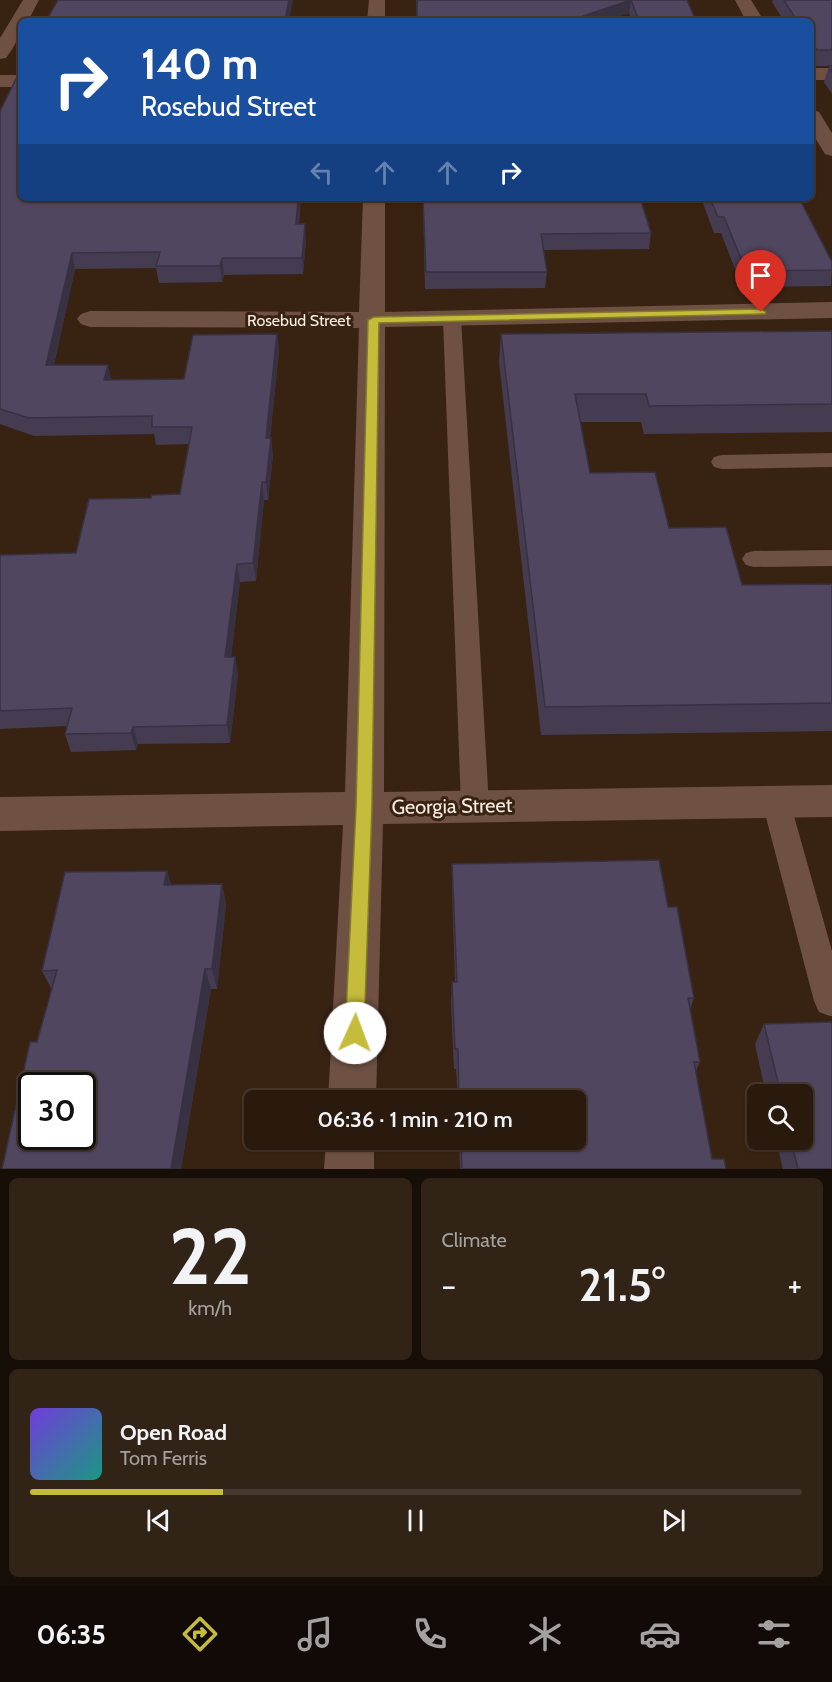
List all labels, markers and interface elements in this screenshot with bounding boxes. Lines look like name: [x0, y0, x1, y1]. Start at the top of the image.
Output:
text: 140 m: [141, 38, 258, 90]
icon: right: [42, 42, 120, 120]
text: Rosebud Street: [141, 90, 316, 123]
icon: left: [305, 156, 338, 189]
icon: ahead: [368, 156, 401, 189]
icon: ahead: [431, 156, 464, 189]
icon: right: [494, 156, 527, 189]
pin: [735, 250, 786, 312]
icon: arrive: [744, 259, 777, 292]
street label: Rosebud Street: [247, 311, 352, 330]
street label: Georgia Street: [391, 793, 513, 819]
position arrow: [323, 1001, 387, 1065]
speed limit sign: 30: [18, 1072, 96, 1150]
map controls: [747, 1084, 813, 1150]
button: search: [747, 1084, 813, 1150]
text: 06:36 · 1 min · 210 m: [317, 1106, 513, 1133]
text: 22: [169, 1209, 252, 1304]
text: Climate: [442, 1228, 507, 1252]
text: 21.5°: [578, 1258, 665, 1312]
text: −: [442, 1265, 456, 1305]
text: +: [787, 1265, 802, 1305]
text: km/h: [188, 1296, 232, 1320]
text: Open Road: [120, 1419, 227, 1446]
text: Tom Ferris: [120, 1446, 207, 1470]
icon: previous: [142, 1504, 175, 1537]
icon: pause: [399, 1504, 432, 1537]
icon: next: [657, 1504, 690, 1537]
icon: directions: [179, 1613, 221, 1655]
icon: music: [294, 1613, 336, 1655]
icon: phone: [409, 1613, 451, 1655]
icon: climate: [524, 1613, 566, 1655]
icon: car: [639, 1613, 681, 1655]
icon: filters: [753, 1613, 795, 1655]
text: 06:35: [36, 1618, 106, 1651]

